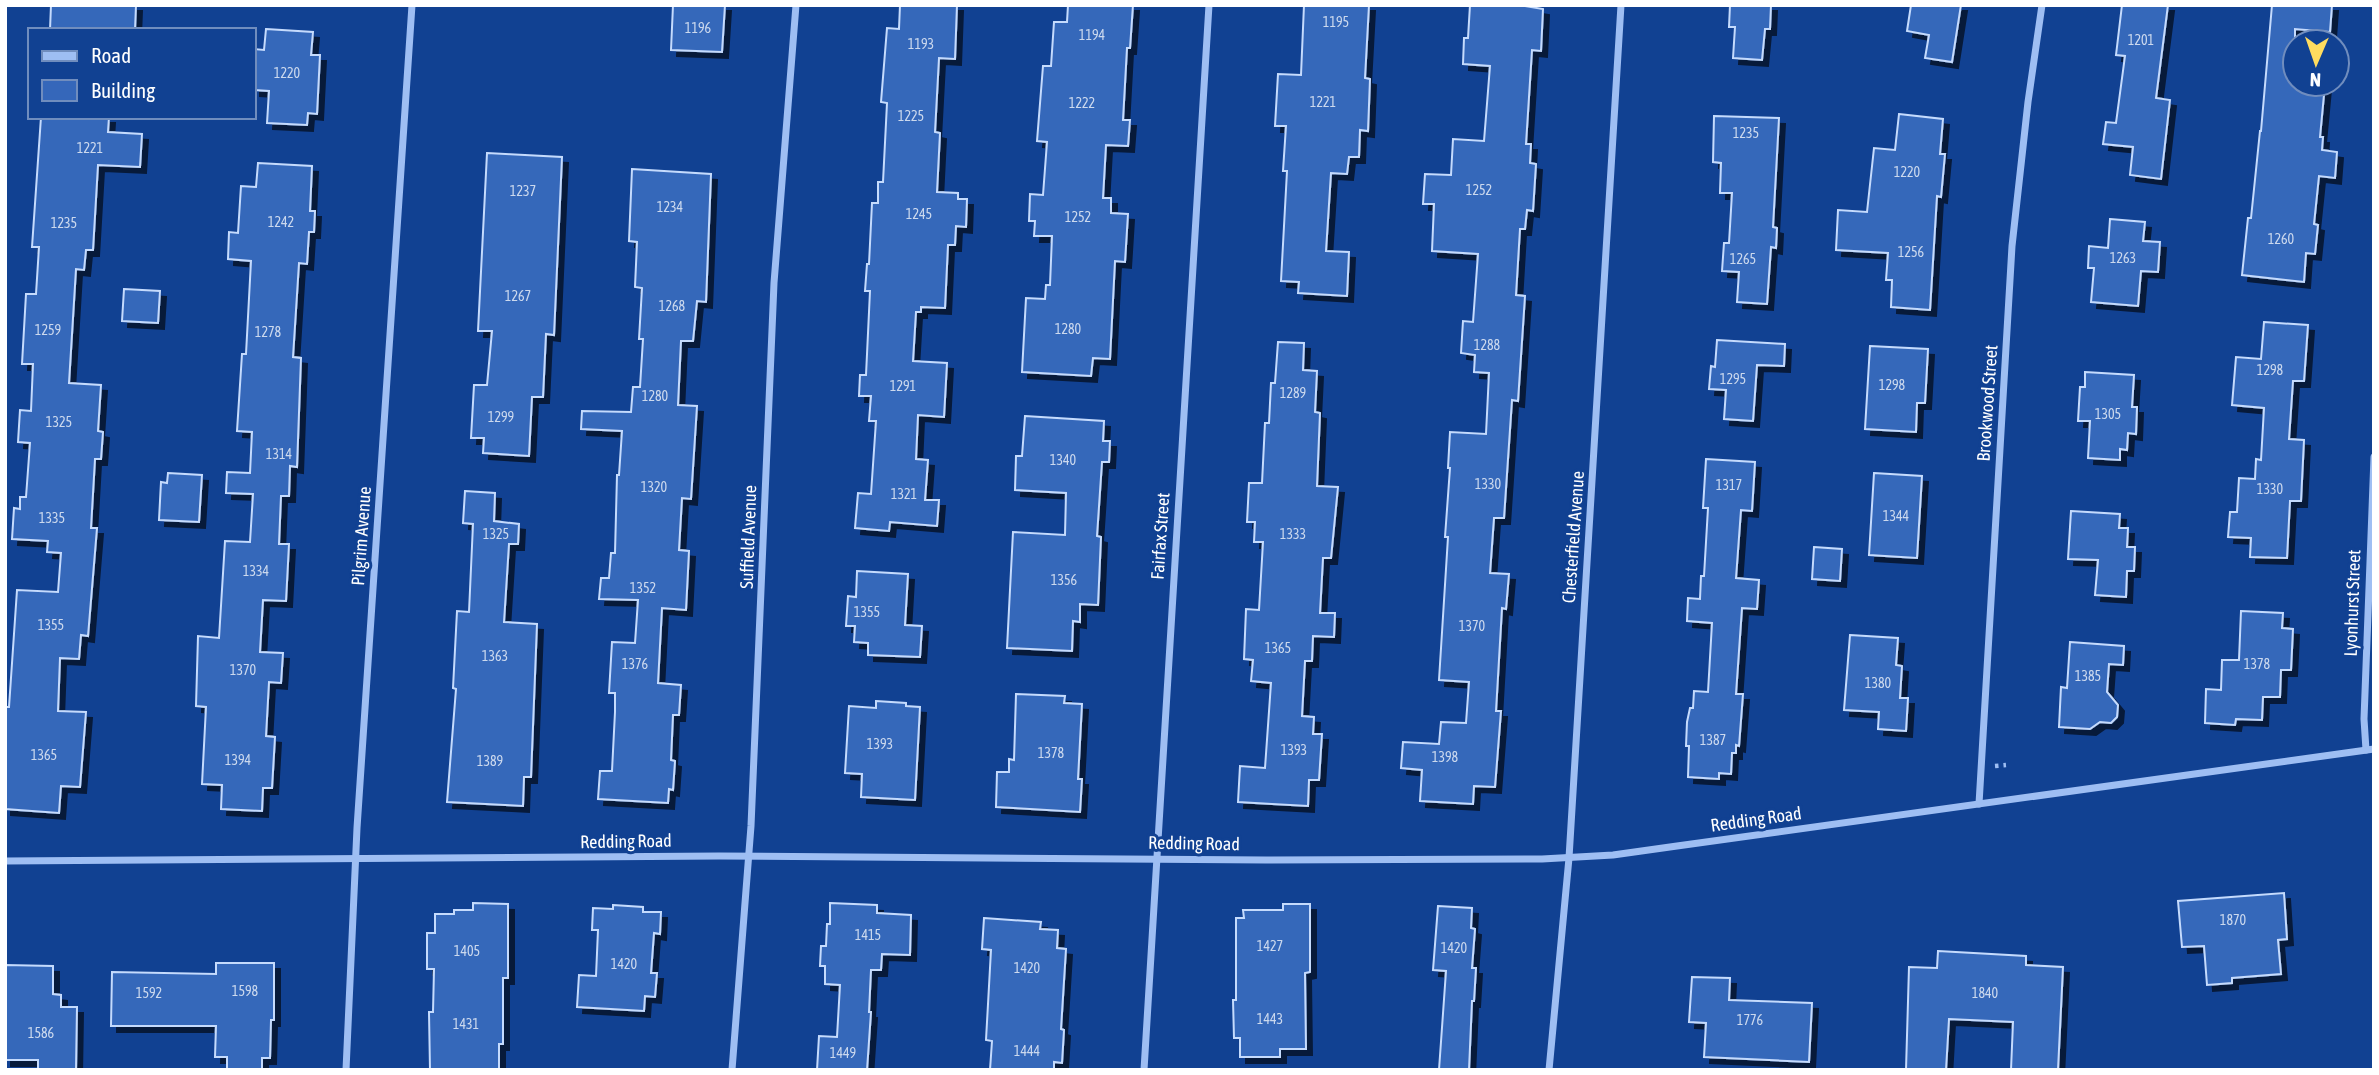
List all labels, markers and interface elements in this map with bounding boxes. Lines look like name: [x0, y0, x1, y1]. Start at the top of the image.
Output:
house number: 1195: [1323, 14, 1349, 30]
house number: 1196: [685, 20, 712, 36]
house number: 1194: [1079, 27, 1106, 43]
legend: [28, 28, 256, 119]
north arrow: [2281, 28, 2351, 98]
house number: 1201: [2128, 32, 2154, 48]
house number: 1193: [908, 36, 934, 52]
text: Road: [91, 43, 131, 67]
house number: 1220: [274, 65, 301, 81]
text: N: [2309, 69, 2321, 91]
text: Building: [91, 78, 155, 102]
house number: 1221: [1310, 94, 1336, 110]
house number: 1222: [1069, 95, 1095, 111]
house number: 1225: [898, 108, 924, 124]
house number: 1235: [1733, 125, 1759, 141]
house number: 1221: [77, 140, 103, 156]
house number: 1220: [1894, 164, 1921, 180]
house number: 1252: [1466, 182, 1492, 198]
house number: 1237: [510, 183, 536, 199]
house number: 1234: [657, 199, 684, 215]
house number: 1245: [906, 206, 932, 222]
house number: 1252: [1065, 209, 1091, 225]
house number: 1242: [268, 214, 294, 230]
house number: 1235: [51, 215, 77, 231]
house number: 1260: [2268, 231, 2295, 247]
house number: 1256: [1898, 244, 1925, 260]
house number: 1263: [2110, 250, 2136, 266]
house number: 1265: [1730, 251, 1756, 267]
house number: 1267: [505, 288, 531, 304]
house number: 1268: [659, 298, 686, 314]
house number: 1280: [1055, 321, 1082, 337]
house number: 1259: [35, 322, 61, 338]
house number: 1278: [255, 324, 282, 340]
house number: 1288: [1474, 337, 1501, 353]
street label: Brookwood Street: [1972, 344, 2002, 462]
house number: 1298: [2257, 362, 2284, 378]
house number: 1295: [1720, 371, 1746, 387]
house number: 1298: [1879, 377, 1906, 393]
house number: 1291: [890, 378, 916, 394]
house number: 1289: [1280, 385, 1306, 401]
house number: 1280: [642, 388, 669, 404]
house number: 1305: [2095, 406, 2121, 422]
house number: 1299: [488, 409, 514, 425]
house number: 1325: [46, 414, 72, 430]
house number: 1314: [266, 446, 293, 462]
house number: 1340: [1050, 452, 1077, 468]
street label: Chesterfield Avenue: [1558, 470, 1588, 604]
house number: 1330: [1475, 476, 1502, 492]
house number: 1317: [1716, 477, 1742, 493]
house number: 1320: [641, 479, 668, 495]
house number: 1330: [2257, 481, 2284, 497]
street label: Suffield Avenue: [736, 485, 760, 589]
street label: Pilgrim Avenue: [347, 486, 375, 586]
house number: 1321: [891, 486, 917, 502]
street label: Fairfax Street: [1146, 492, 1174, 580]
house number: 1344: [1883, 508, 1910, 524]
house number: 1335: [39, 510, 65, 526]
house number: 1325: [483, 526, 509, 542]
house number: 1333: [1280, 526, 1306, 542]
street label: Lyonhurst Street: [2340, 549, 2364, 657]
house number: 1334: [243, 563, 270, 579]
house number: 1356: [1051, 572, 1078, 588]
house number: 1352: [630, 580, 656, 596]
house number: 1355: [854, 604, 880, 620]
house number: 1355: [38, 617, 64, 633]
house number: 1370: [1459, 618, 1486, 634]
house number: 1365: [1265, 640, 1291, 656]
house number: 1363: [482, 648, 508, 664]
house number: 1376: [622, 656, 649, 672]
house number: 1378: [2244, 656, 2271, 672]
house number: 1370: [230, 662, 257, 678]
house number: 1385: [2075, 668, 2101, 684]
house number: 1380: [1865, 675, 1892, 691]
house number: 1387: [1700, 732, 1726, 748]
house number: 1393: [867, 736, 893, 752]
house number: 1393: [1281, 742, 1307, 758]
house number: 1378: [1038, 745, 1065, 761]
house number: 1365: [31, 747, 57, 763]
house number: 1398: [1432, 749, 1459, 765]
house number: 1394: [225, 752, 252, 768]
house number: 1389: [477, 753, 503, 769]
street label: Redding Road: [1709, 802, 1803, 836]
street label: Redding Road: [580, 830, 672, 852]
street label: Redding Road: [1148, 832, 1240, 854]
house number: 1870: [2220, 912, 2247, 928]
house number: 1415: [855, 927, 881, 943]
house number: 1427: [1257, 938, 1283, 954]
house number: 1420: [1441, 940, 1468, 956]
house number: 1405: [454, 943, 480, 959]
house number: 1420: [611, 956, 638, 972]
house number: 1420: [1014, 960, 1041, 976]
house number: 1598: [232, 983, 259, 999]
house number: 1592: [136, 985, 162, 1001]
house number: 1840: [1972, 985, 1999, 1001]
house number: 1443: [1257, 1011, 1283, 1027]
house number: 1776: [1737, 1012, 1764, 1028]
house number: 1431: [453, 1016, 479, 1032]
house number: 1586: [28, 1025, 55, 1041]
house number: 1444: [1014, 1043, 1041, 1059]
house number: 1449: [830, 1045, 856, 1061]

